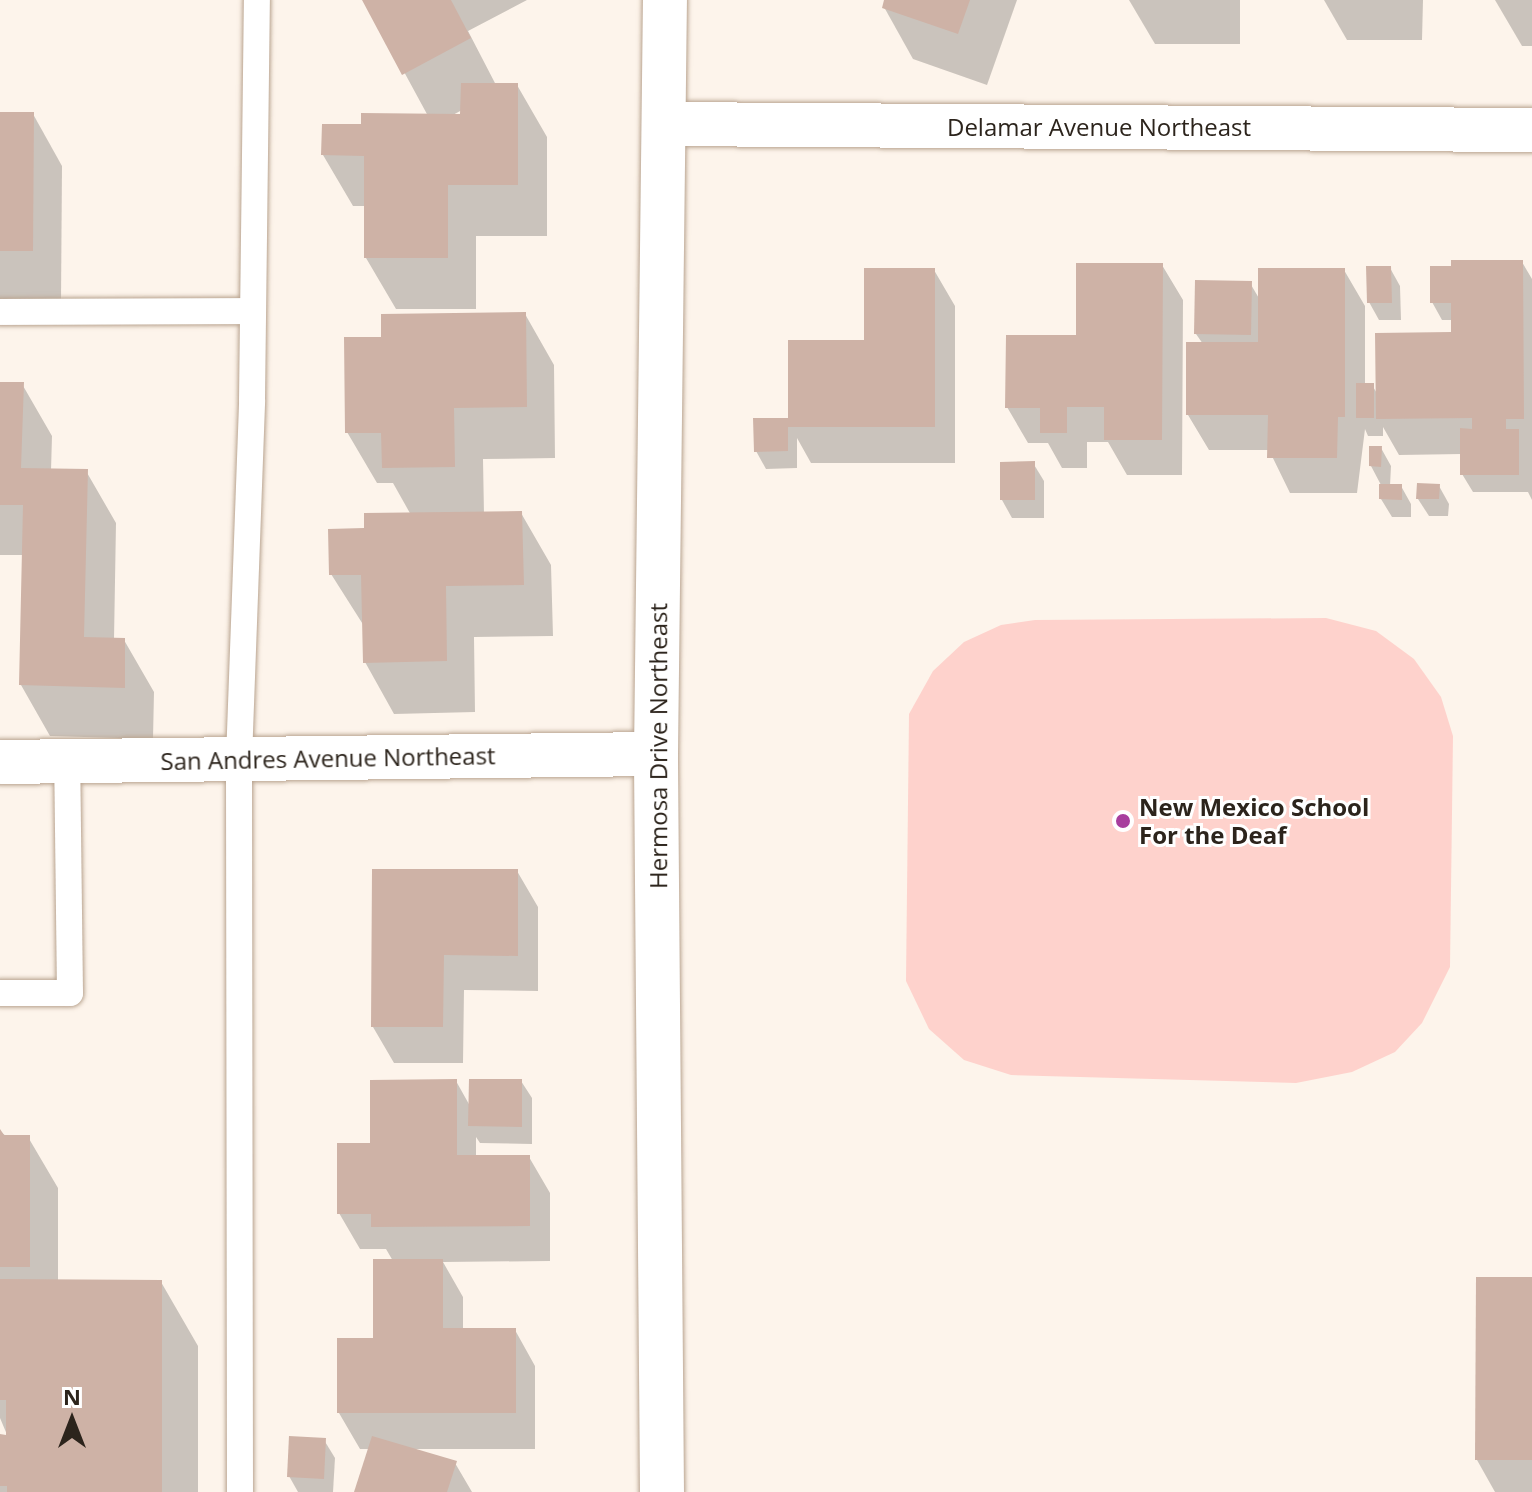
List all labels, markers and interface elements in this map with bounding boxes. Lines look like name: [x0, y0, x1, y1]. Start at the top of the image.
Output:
street label: Delamar Avenue Northeast: [947, 113, 1251, 141]
street label: Hermosa Drive Northeast: [644, 603, 672, 889]
street label: San Andres Avenue Northeast: [160, 741, 496, 775]
place label: New Mexico School For the Deaf: [1139, 793, 1369, 849]
marker: New Mexico School For the Deaf: [1114, 812, 1132, 830]
north arrow: [32, 1380, 112, 1460]
text: N: [63, 1381, 81, 1411]

